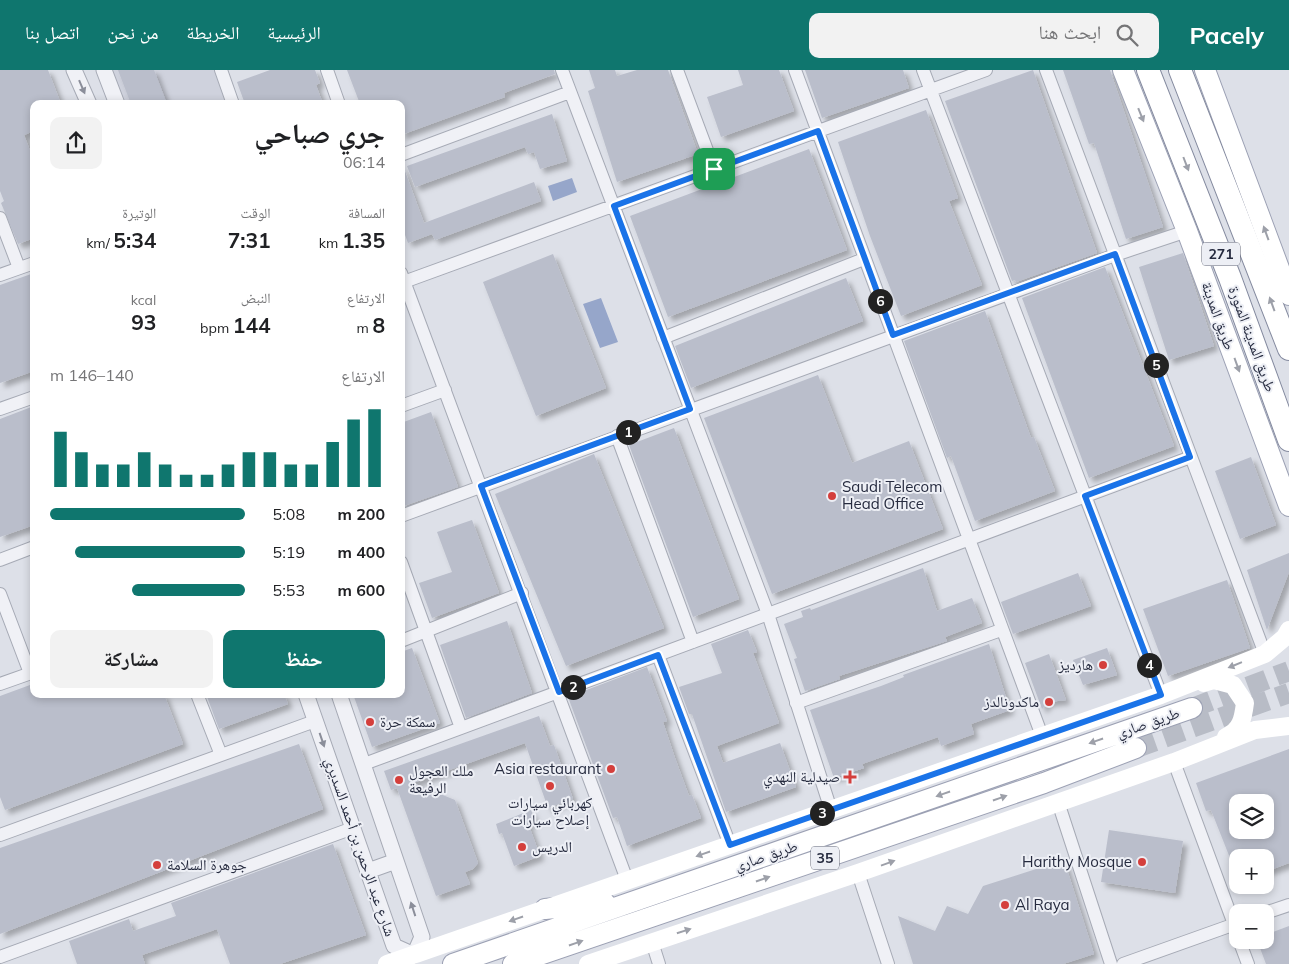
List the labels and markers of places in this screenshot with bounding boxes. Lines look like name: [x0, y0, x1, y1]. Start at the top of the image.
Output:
pin: [693, 148, 735, 190]
pin: 6: [868, 288, 892, 314]
pin: 5: [1144, 352, 1168, 378]
pin: 1: [616, 420, 640, 444]
place label: Saudi Telecom Head Office: [842, 477, 942, 513]
marker: Saudi Telecom Head Office: [826, 490, 838, 502]
pin: 4: [1136, 652, 1162, 678]
place label: هارديز: [1057, 655, 1093, 674]
marker: هارديز: [1097, 659, 1109, 671]
pin: 2: [560, 674, 586, 700]
place label: ماكدونالدز: [983, 692, 1039, 711]
marker: ماكدونالدز: [1043, 696, 1055, 708]
place label: سمكة حرة: [380, 712, 435, 731]
marker: سمكة حرة: [364, 716, 376, 728]
place label: Asia restaurant: [494, 759, 601, 778]
place label: ملك العجول الرفيعة: [409, 761, 474, 797]
marker: Asia restaurant: [605, 763, 617, 775]
place label: صيدلية النهدي: [763, 767, 840, 789]
marker: صيدلية النهدي: [844, 771, 856, 783]
marker: ملك العجول الرفيعة: [393, 774, 405, 786]
marker: كهربائي سيارات إصلاح سيارات: [544, 780, 556, 792]
place label: كهربائي سيارات إصلاح سيارات: [508, 793, 592, 830]
pin: 3: [810, 800, 834, 826]
place label: الدريس: [532, 837, 572, 857]
marker: الدريس: [516, 841, 528, 853]
place label: Harithy Mosque: [1022, 852, 1132, 871]
place label: جوهرة السلامة: [167, 855, 247, 874]
marker: Harithy Mosque: [1136, 856, 1148, 868]
marker: جوهرة السلامة: [151, 859, 163, 871]
place label: Al Raya: [1015, 895, 1070, 914]
marker: Al Raya: [999, 899, 1011, 911]

